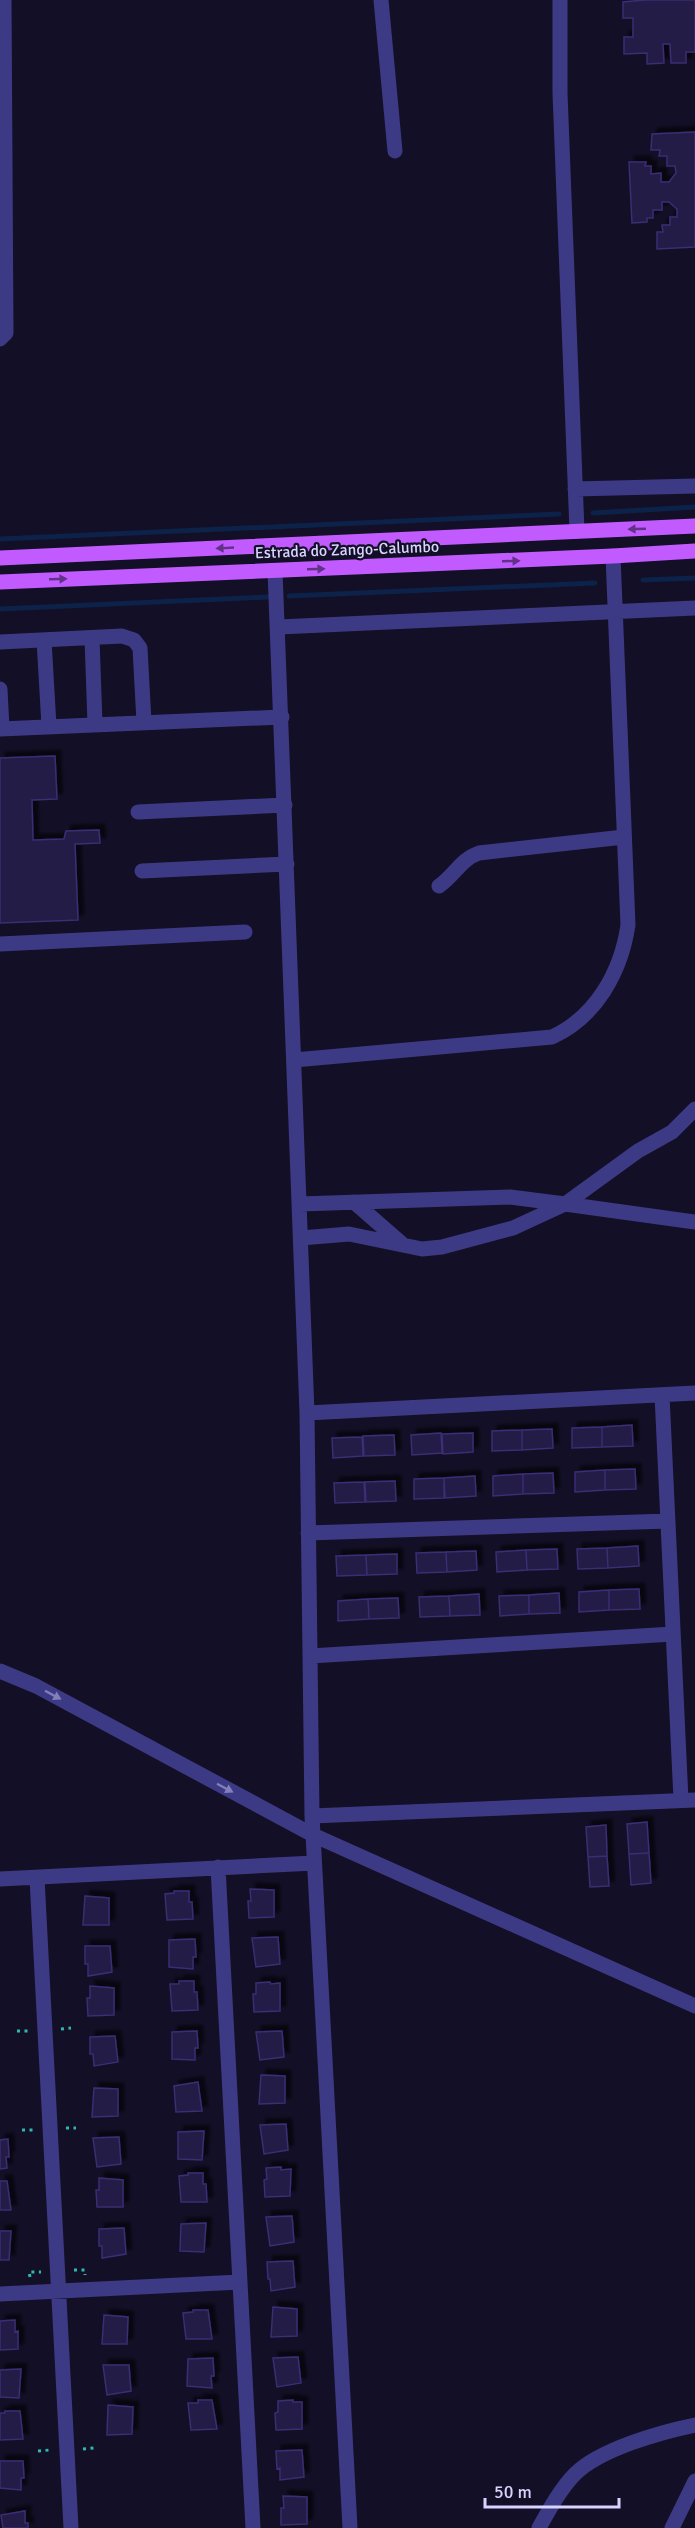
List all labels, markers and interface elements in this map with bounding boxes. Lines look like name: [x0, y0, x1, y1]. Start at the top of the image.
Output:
one-way arrow: [627, 524, 646, 533]
street label: Estrada do Zango-Calumbo: [255, 537, 439, 563]
one-way arrow: [215, 544, 234, 553]
one-way arrow: [502, 556, 521, 565]
one-way arrow: [307, 564, 326, 574]
one-way arrow: [49, 575, 68, 584]
one-way arrow: [45, 1690, 62, 1700]
one-way arrow: [216, 1783, 233, 1793]
scale bar: [485, 2471, 618, 2509]
text: 50 m: [494, 2481, 532, 2503]

